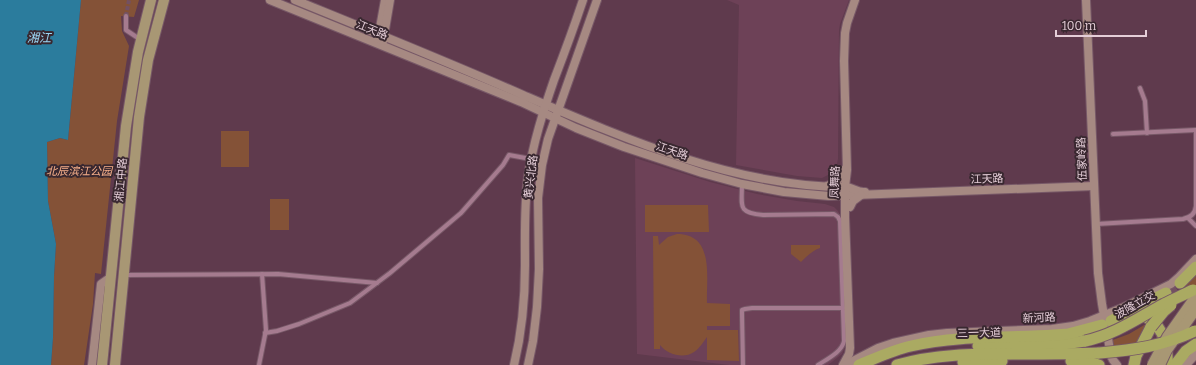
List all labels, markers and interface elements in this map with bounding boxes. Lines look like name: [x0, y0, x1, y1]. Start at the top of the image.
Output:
scale bar: [1056, 12, 1146, 38]
street label: 江天路: [354, 18, 390, 42]
text: 100 m: [1062, 19, 1097, 33]
water label: 湘江: [27, 31, 53, 45]
street label: 伍家岭路: [1075, 137, 1089, 181]
street label: 江天路: [654, 139, 690, 163]
street label: 黄兴北路: [522, 154, 540, 200]
street label: 湘江中路: [113, 158, 129, 202]
park label: 北辰滨江公园: [46, 165, 114, 178]
street label: 凤舞路: [828, 165, 842, 199]
street label: 江天路: [970, 172, 1004, 186]
street label: 波隆立交: [1113, 289, 1157, 321]
street label: 新河路: [1022, 311, 1056, 325]
street label: 三一大道: [957, 326, 1001, 340]

